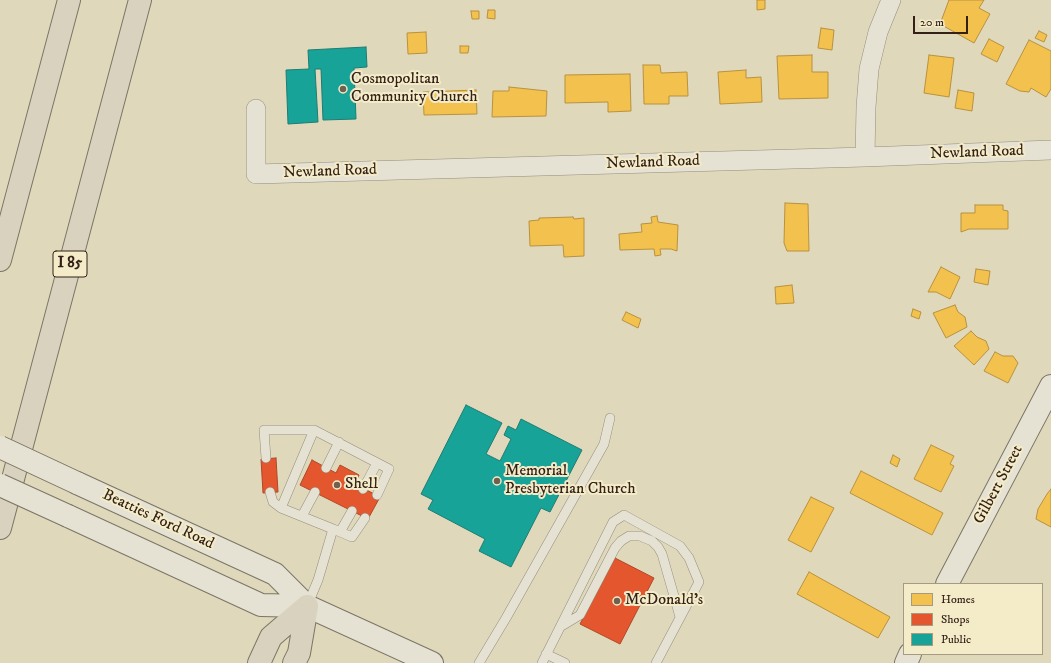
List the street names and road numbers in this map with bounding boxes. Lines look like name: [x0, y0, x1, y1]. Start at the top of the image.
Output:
street label: Newland Road: [930, 142, 1024, 164]
street label: Newland Road: [606, 152, 700, 174]
street label: Newland Road: [283, 161, 377, 183]
road number: I 85: [53, 251, 87, 277]
street label: Gilbert Street: [970, 442, 1028, 528]
street label: Beatties Ford Road: [99, 486, 217, 554]

